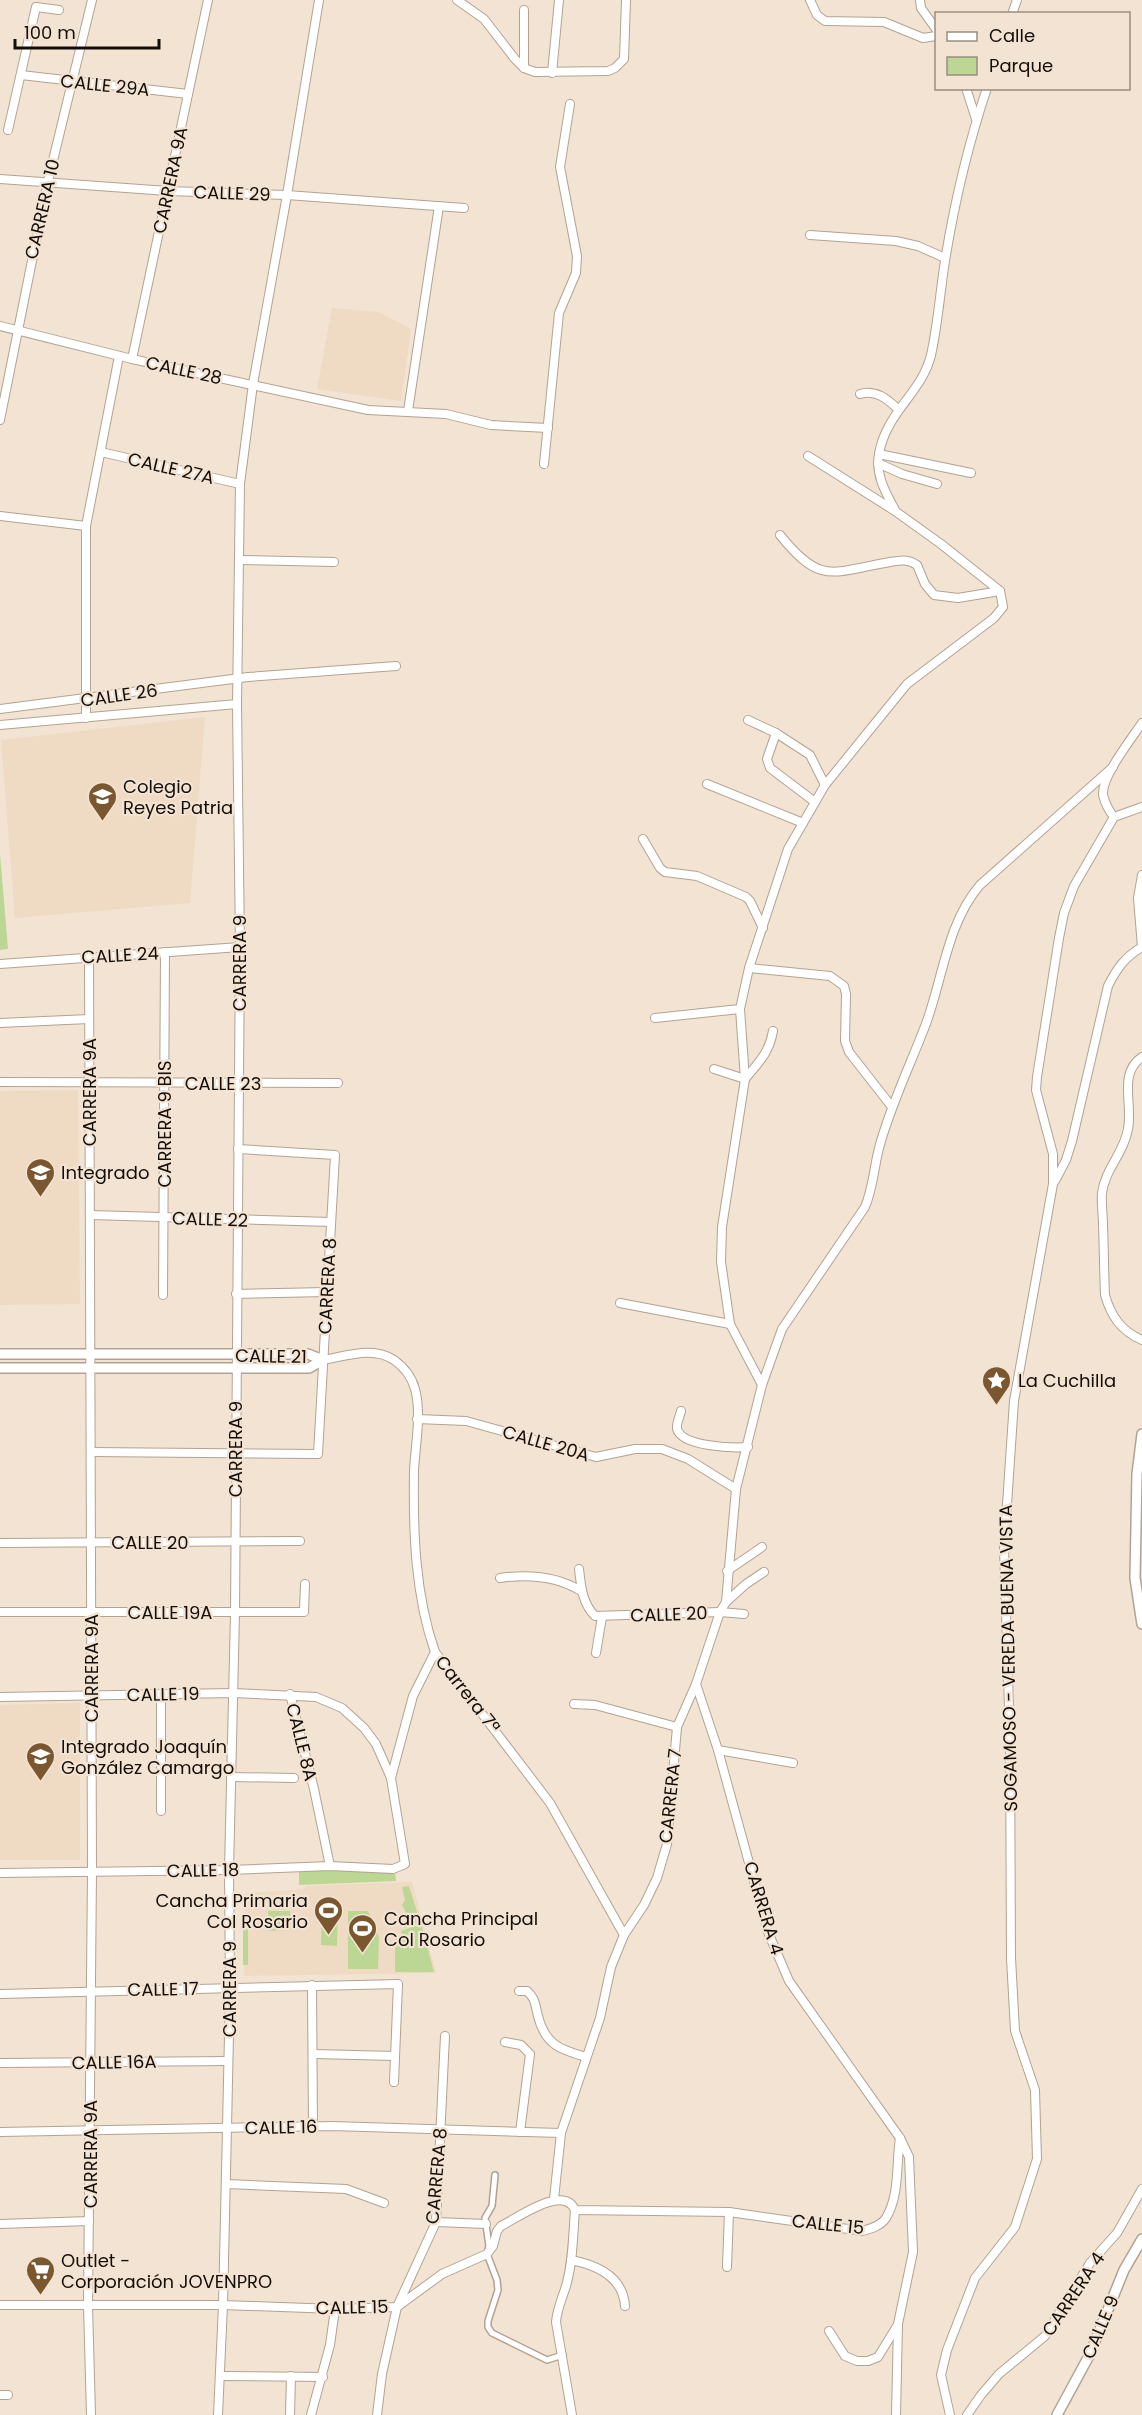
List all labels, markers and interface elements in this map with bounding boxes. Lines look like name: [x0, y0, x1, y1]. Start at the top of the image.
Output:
scale bar: [15, 12, 159, 50]
legend: [935, 12, 1130, 90]
text: 100 m: [24, 20, 76, 45]
text: Calle: [989, 23, 1035, 48]
text: Parque: [989, 53, 1053, 78]
street label: CALLE 29A: [59, 68, 151, 102]
street label: CARRERA 9A: [146, 124, 194, 236]
street label: CARRERA 10: [18, 156, 66, 262]
street label: CALLE 29: [193, 179, 271, 207]
street label: CALLE 28: [144, 350, 224, 390]
street label: CALLE 27A: [125, 446, 217, 490]
street label: CALLE 26: [79, 677, 159, 713]
place label: Colegio Reyes Patria: [123, 774, 233, 820]
school or university icon: Colegio Reyes Patria: [86, 780, 118, 822]
street label: CARRERA 9: [227, 915, 252, 1011]
street label: CALLE 24: [81, 940, 159, 970]
street label: CARRERA 9A: [77, 1038, 102, 1146]
street label: CARRERA 9 BIS: [152, 1060, 177, 1188]
street label: CALLE 23: [185, 1071, 261, 1096]
school or university icon: Integrado: [24, 1156, 56, 1198]
place label: Integrado: [61, 1160, 149, 1185]
street label: CALLE 22: [171, 1205, 249, 1233]
street label: CARRERA 8: [312, 1237, 342, 1335]
street label: CALLE 21: [235, 1343, 307, 1369]
place icon: La Cuchilla: [981, 1364, 1013, 1406]
place label: La Cuchilla: [1018, 1368, 1116, 1393]
street label: CARRERA 9: [223, 1401, 248, 1497]
street label: CALLE 20A: [500, 1419, 592, 1467]
street label: SOGAMOSO - VEREDA BUENA VISTA: [993, 1504, 1023, 1812]
street label: CALLE 20: [111, 1530, 189, 1555]
street label: CALLE 19A: [128, 1600, 212, 1625]
street label: CALLE 20: [630, 1600, 708, 1628]
street label: CARRERA 9A: [79, 1614, 104, 1722]
street label: Carrera 7ª: [430, 1650, 506, 1738]
street label: CALLE 19: [126, 1681, 200, 1707]
street label: CALLE 8A: [280, 1701, 324, 1783]
place label: Integrado Joaquín González Camargo: [61, 1734, 234, 1780]
school or university icon: Integrado Joaquín González Camargo: [24, 1740, 56, 1782]
street label: CARRERA 7: [653, 1747, 687, 1844]
street label: CALLE 18: [166, 1857, 240, 1883]
street label: CARRERA 4: [738, 1858, 790, 1958]
place label: Cancha Primaria Col Rosario: [155, 1888, 308, 1934]
sports icon: Cancha Primaria Col Rosario: [313, 1894, 345, 1936]
place label: Cancha Principal Col Rosario: [384, 1906, 538, 1952]
sports icon: Cancha Principal Col Rosario: [347, 1912, 379, 1954]
street label: CARRERA 9: [217, 1941, 242, 2037]
street label: CALLE 17: [127, 1976, 199, 2002]
street label: CALLE 16A: [71, 2049, 157, 2075]
street label: CARRERA 9A: [78, 2100, 103, 2208]
street label: CALLE 16: [244, 2114, 318, 2140]
street label: CARRERA 8: [419, 2127, 453, 2225]
street label: CALLE 15: [791, 2208, 865, 2240]
street label: CARRERA 4: [1036, 2247, 1110, 2341]
place label: Outlet - Corporación JOVENPRO: [61, 2248, 272, 2294]
supermarket icon: Outlet - Corporación JOVENPRO: [24, 2254, 56, 2296]
street label: CALLE 9: [1075, 2291, 1125, 2363]
street label: CALLE 15: [315, 2294, 389, 2320]

